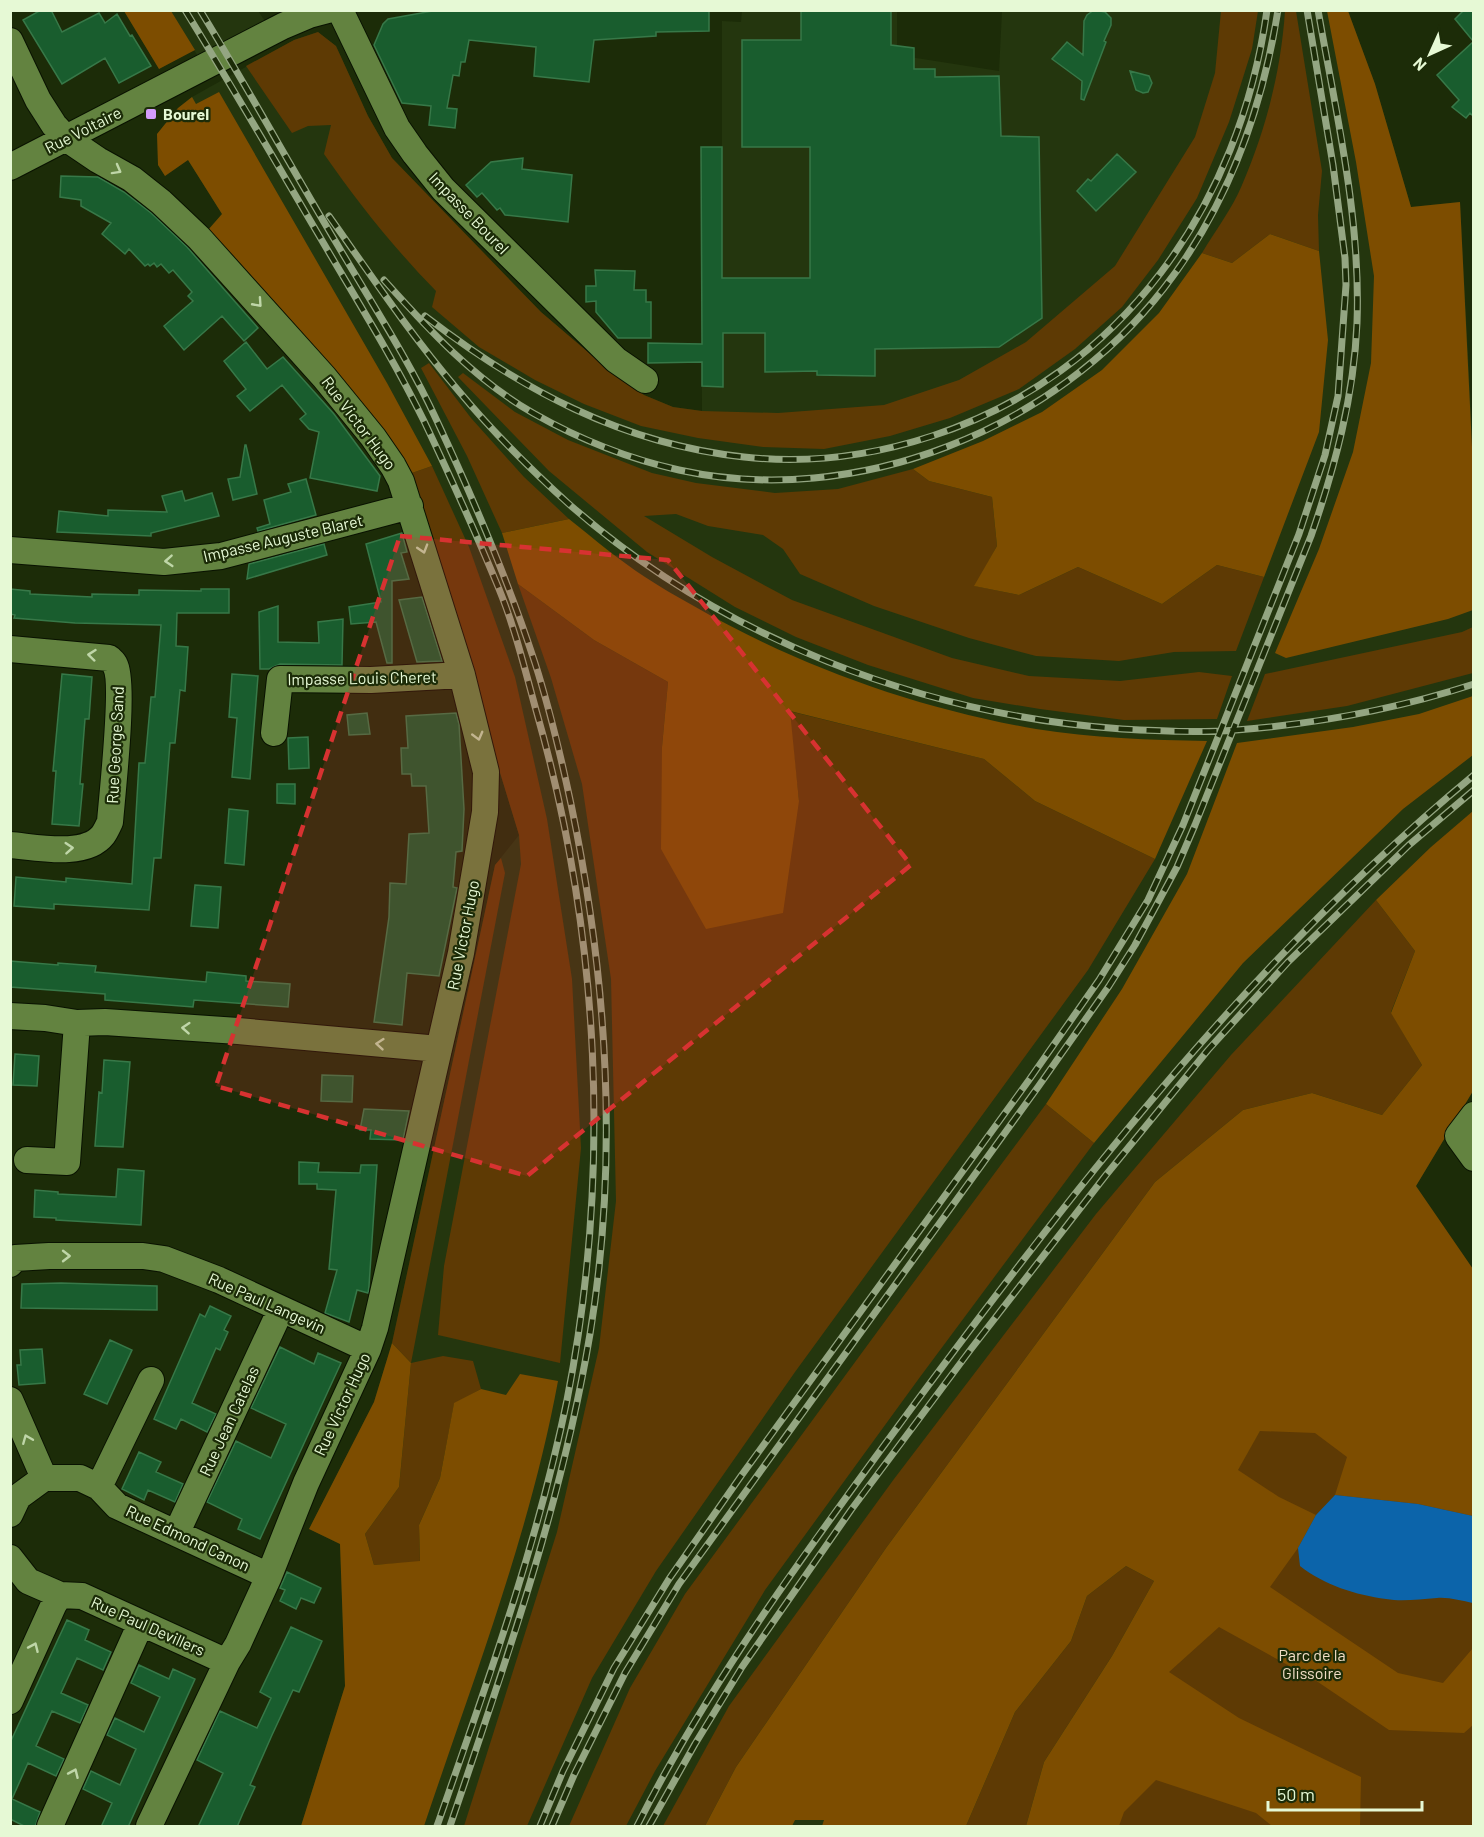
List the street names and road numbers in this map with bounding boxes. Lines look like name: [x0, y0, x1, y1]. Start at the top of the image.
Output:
street label: Rue Voltaire: [41, 102, 124, 157]
street label: Impasse Bourel: [426, 168, 513, 258]
street label: Rue Victor Hugo: [318, 372, 401, 473]
street label: Impasse Auguste Blaret: [201, 510, 365, 565]
street label: Impasse Louis Cheret: [287, 667, 437, 688]
street label: Rue George Sand: [102, 686, 127, 804]
street label: Rue Victor Hugo: [443, 878, 482, 991]
street label: Rue Paul Langevin: [206, 1268, 329, 1337]
street label: Rue Victor Hugo: [309, 1349, 374, 1458]
street label: Rue Jean Catelas: [195, 1363, 262, 1479]
street label: Rue Edmond Canon: [123, 1501, 253, 1575]
street label: Rue Paul Devillers: [88, 1592, 208, 1659]

